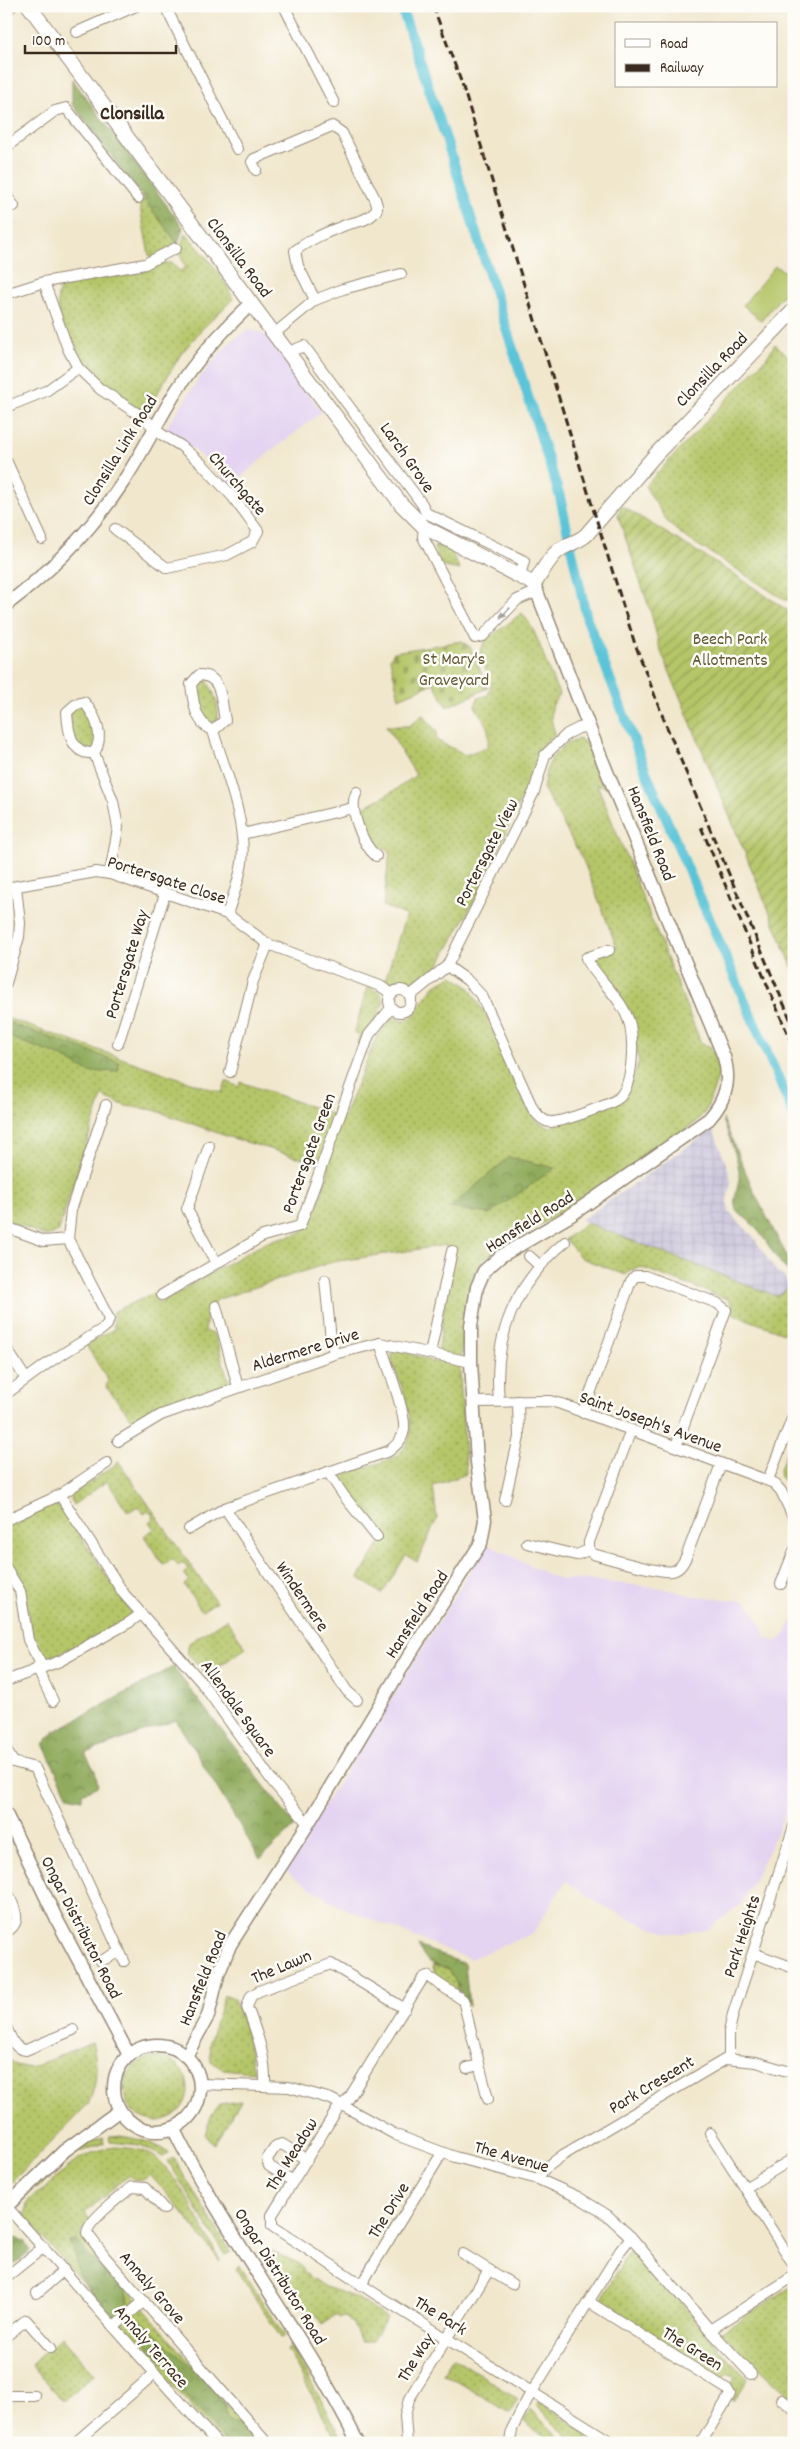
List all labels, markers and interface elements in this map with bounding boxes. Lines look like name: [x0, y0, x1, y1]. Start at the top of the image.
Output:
scale bar: [25, 22, 176, 54]
legend: [615, 22, 778, 88]
text: 100 m: [32, 31, 65, 53]
text: Road: [660, 34, 688, 56]
text: Railway: [660, 58, 704, 80]
district label: Clonsilla: [100, 101, 164, 129]
street label: Clonsilla Road: [199, 213, 277, 304]
street label: Clonsilla Road: [671, 328, 755, 414]
street label: Clonsilla Link Road: [77, 391, 165, 511]
street label: Larch Grove: [372, 418, 440, 499]
street label: Churchgate: [201, 447, 271, 522]
one-way arrow: [499, 607, 511, 619]
park label: Beech Park Allotments: [692, 628, 768, 674]
park label: St Mary's Graveyard: [419, 648, 489, 694]
street label: Hansfield Road: [619, 783, 680, 885]
street label: Portersgate View: [450, 795, 526, 911]
street label: Portersgate Close: [104, 850, 229, 912]
street label: Portersgate Way: [100, 906, 157, 1022]
street label: Portersgate Green: [277, 1090, 344, 1218]
street label: Hansfield Road: [481, 1186, 579, 1260]
street label: Aldermere Drive: [249, 1323, 362, 1380]
street label: Saint Joseph's Avenue: [575, 1386, 725, 1461]
street label: Windermere: [268, 1557, 334, 1638]
street label: Hansfield Road: [380, 1566, 456, 1664]
street label: Allendale Square: [193, 1656, 281, 1763]
street label: Ongar Distributor Road: [33, 1852, 127, 2004]
street label: Park Heights: [718, 1892, 768, 1981]
street label: Hansfield Road: [174, 1928, 235, 2030]
street label: The Lawn: [248, 1944, 316, 1992]
street label: Park Crescent: [605, 2051, 700, 2122]
street label: The Meadow: [261, 2114, 326, 2197]
street label: The Avenue: [471, 2136, 552, 2181]
street label: The Drive: [363, 2178, 417, 2244]
street label: Ongar Distributor Road: [227, 2204, 331, 2351]
street label: Annaly Grove: [112, 2247, 190, 2331]
street label: The Park: [408, 2291, 471, 2343]
street label: Annaly Terrace: [107, 2301, 193, 2395]
street label: The Green: [656, 2322, 727, 2379]
street label: The Way: [392, 2328, 442, 2388]

